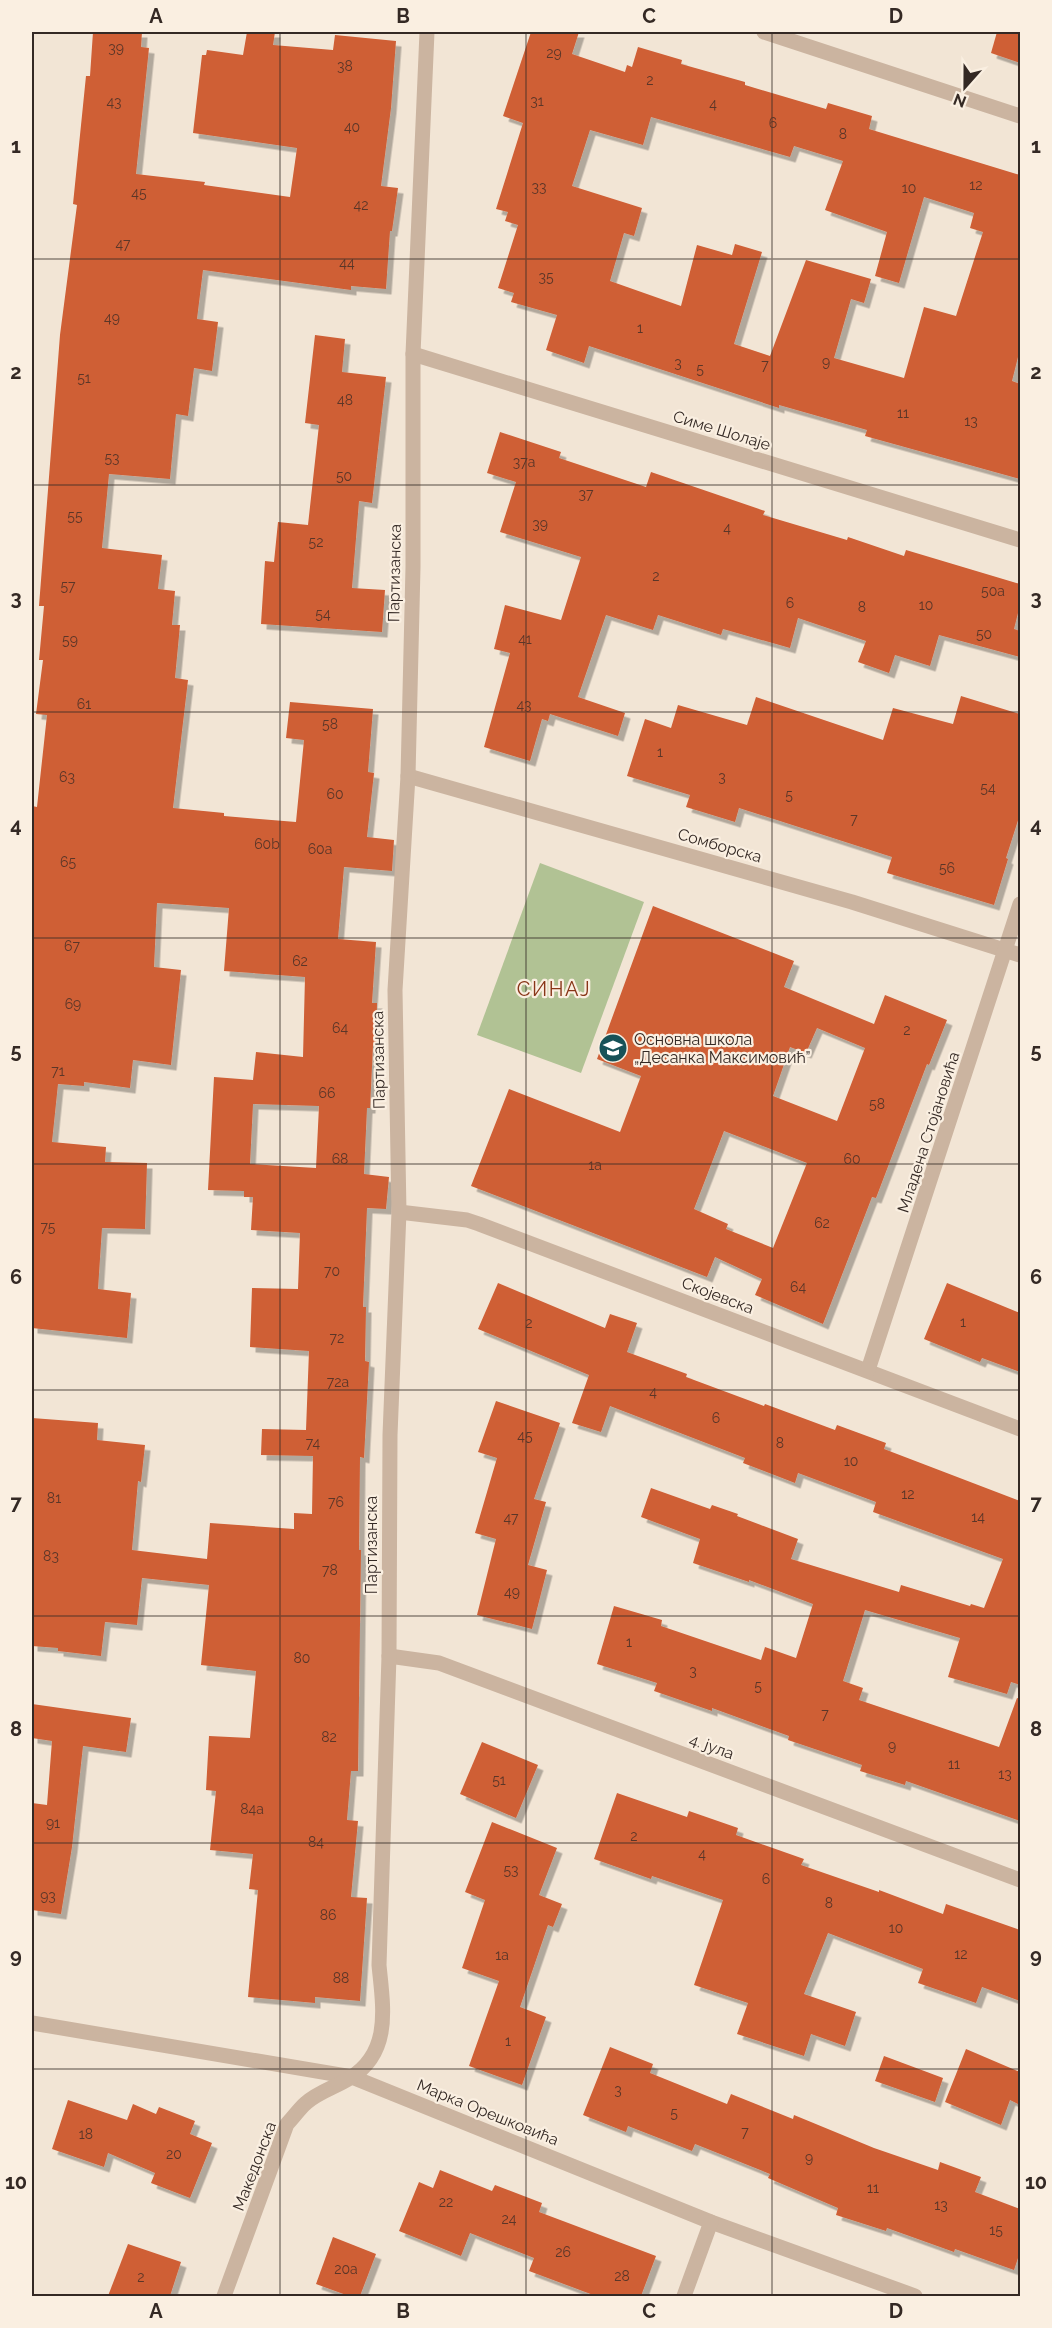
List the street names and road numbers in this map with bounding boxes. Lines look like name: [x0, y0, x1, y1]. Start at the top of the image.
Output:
street label: Симе Шолаје: [671, 407, 773, 454]
street label: Партизанска: [384, 524, 405, 622]
street label: Сомборска: [676, 824, 764, 867]
street label: Партизанска: [368, 1011, 389, 1109]
street label: Младена Стојановића: [893, 1049, 963, 1215]
street label: Скојевска: [679, 1273, 757, 1318]
street label: Партизанска: [362, 1496, 381, 1594]
street label: 4. јула: [687, 1730, 737, 1763]
street label: Марка Орешковића: [414, 2075, 561, 2150]
street label: Македонска: [229, 2119, 280, 2213]

